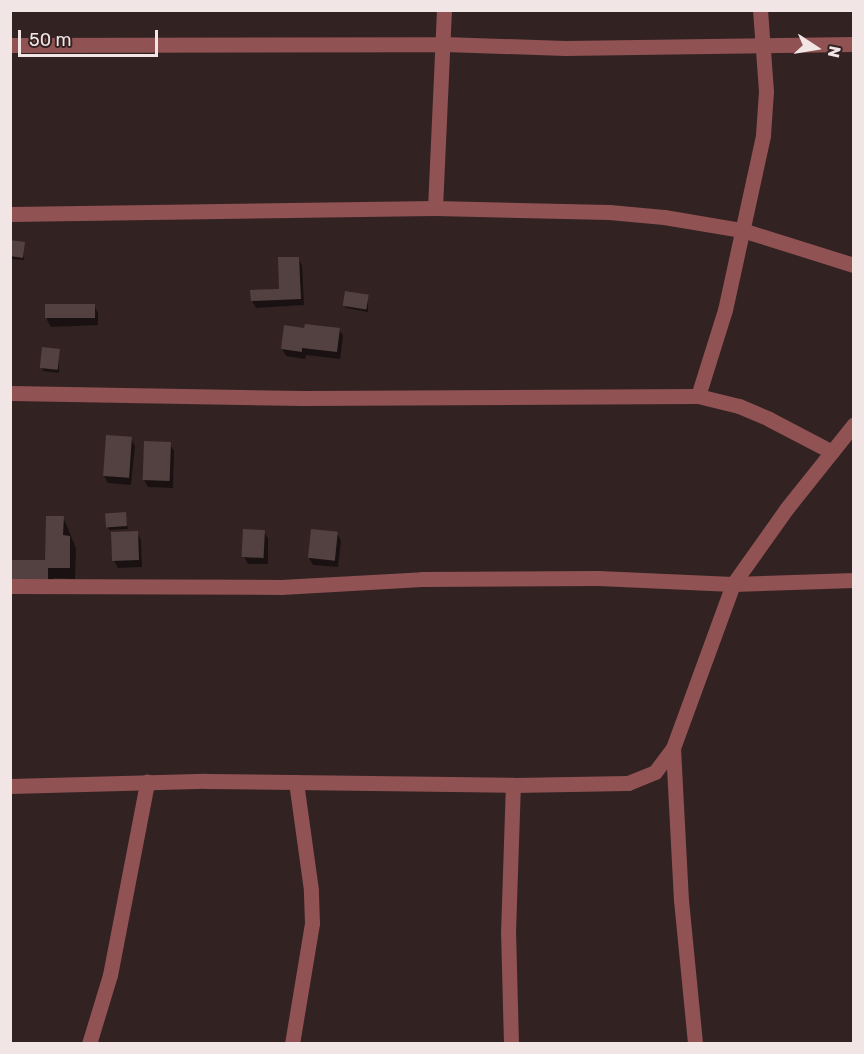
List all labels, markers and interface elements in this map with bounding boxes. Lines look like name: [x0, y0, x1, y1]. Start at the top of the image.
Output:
scale bar: [21, 18, 160, 56]
north arrow: [786, 18, 846, 78]
text: 50 m: [29, 29, 72, 51]
text: N: [824, 44, 845, 59]

